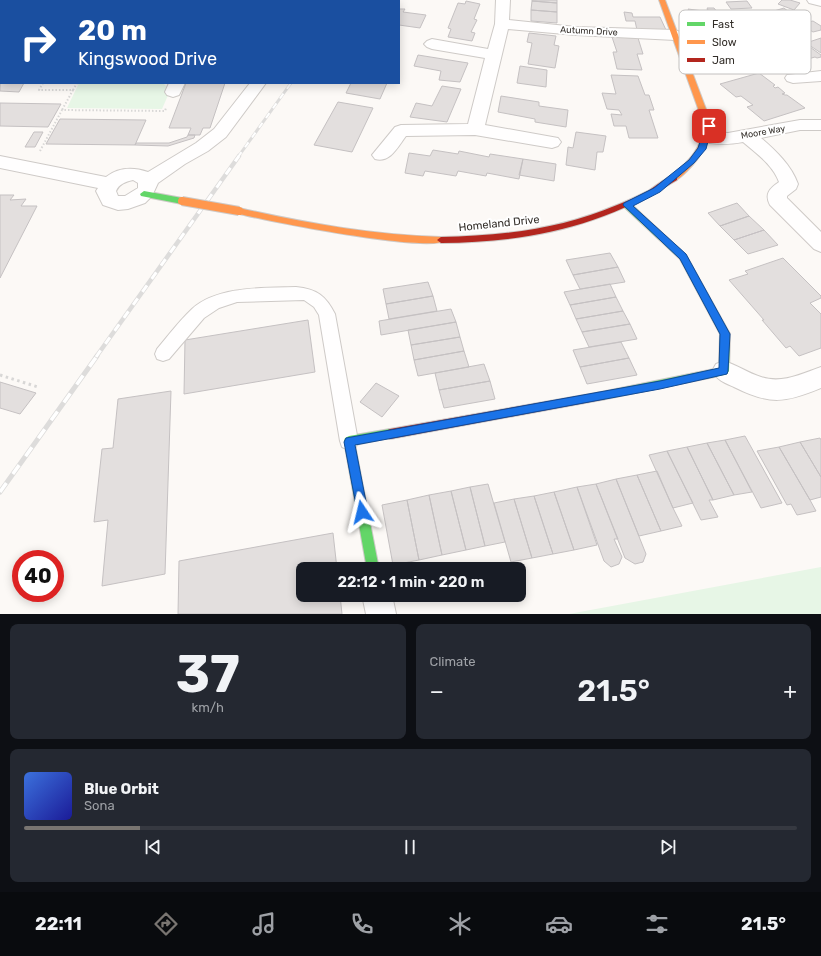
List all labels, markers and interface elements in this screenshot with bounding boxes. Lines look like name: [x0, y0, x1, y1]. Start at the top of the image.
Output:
legend: [679, 10, 811, 74]
text: 20 m: [78, 14, 147, 47]
icon: right: [12, 16, 64, 68]
text: Fast: [712, 18, 735, 31]
street label: Autumn Drive: [560, 24, 618, 38]
text: Slow: [712, 36, 737, 49]
text: Kingswood Drive: [78, 48, 217, 70]
text: Jam: [712, 54, 735, 67]
pin: [692, 109, 726, 143]
icon: arrive: [698, 115, 720, 137]
street label: Moore Way: [740, 123, 786, 141]
street label: Homeland Drive: [458, 213, 540, 234]
position arrow: [341, 491, 383, 533]
speed limit sign: 40: [12, 550, 64, 602]
text: 22:12 · 1 min · 220 m: [338, 573, 484, 591]
text: 37: [176, 643, 240, 705]
text: Climate: [430, 654, 476, 669]
text: 21.5°: [577, 673, 650, 709]
text: −: [430, 678, 444, 705]
text: +: [783, 678, 797, 705]
text: km/h: [192, 700, 224, 715]
text: Blue Orbit: [84, 780, 159, 798]
text: Sona: [84, 798, 115, 813]
icon: previous: [142, 836, 164, 858]
icon: pause: [399, 836, 421, 858]
icon: next: [657, 836, 679, 858]
icon: directions: [152, 910, 180, 938]
icon: music: [250, 910, 278, 938]
icon: phone: [348, 910, 376, 938]
icon: climate: [446, 910, 474, 938]
icon: car: [545, 910, 573, 938]
icon: filters: [643, 910, 671, 938]
text: 22:11: [35, 913, 82, 935]
text: 21.5°: [741, 913, 786, 935]

